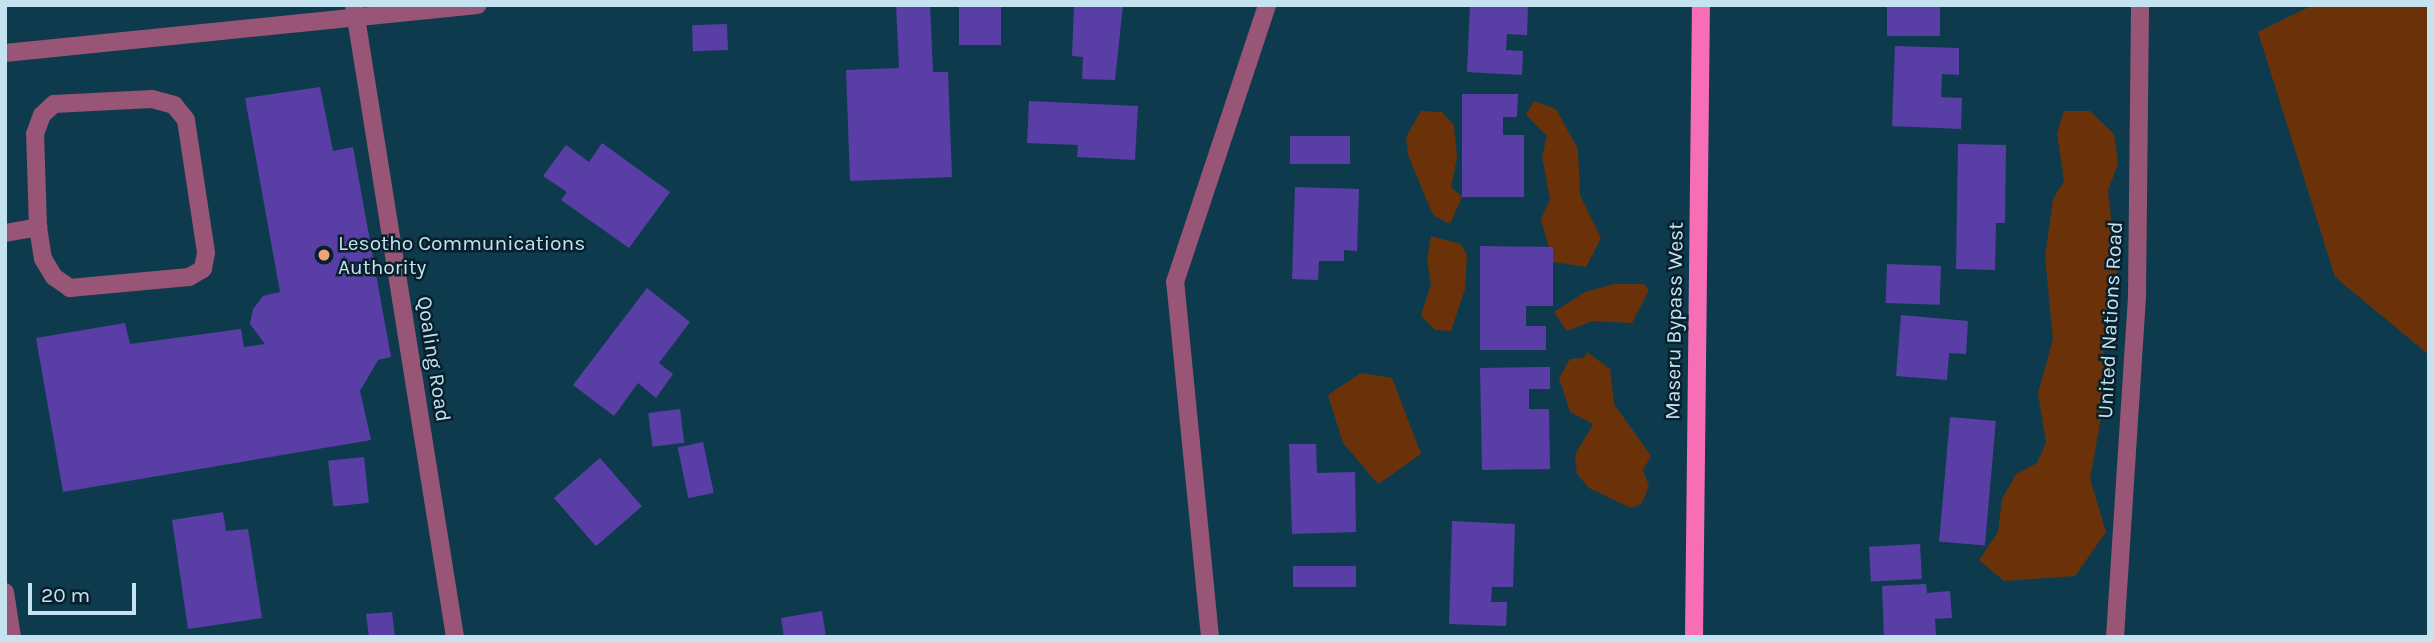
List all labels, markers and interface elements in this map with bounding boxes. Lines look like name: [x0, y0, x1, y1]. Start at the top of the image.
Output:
street label: United Nations Road: [2092, 221, 2128, 419]
street label: Maseru Bypass West: [1660, 222, 1688, 420]
place label: Lesotho Communications Authority: [338, 230, 585, 280]
marker: Lesotho Communications Authority: [316, 247, 332, 263]
street label: Qoaling Road: [412, 294, 456, 424]
scale bar: [32, 568, 140, 612]
text: 20 m: [41, 583, 90, 607]

